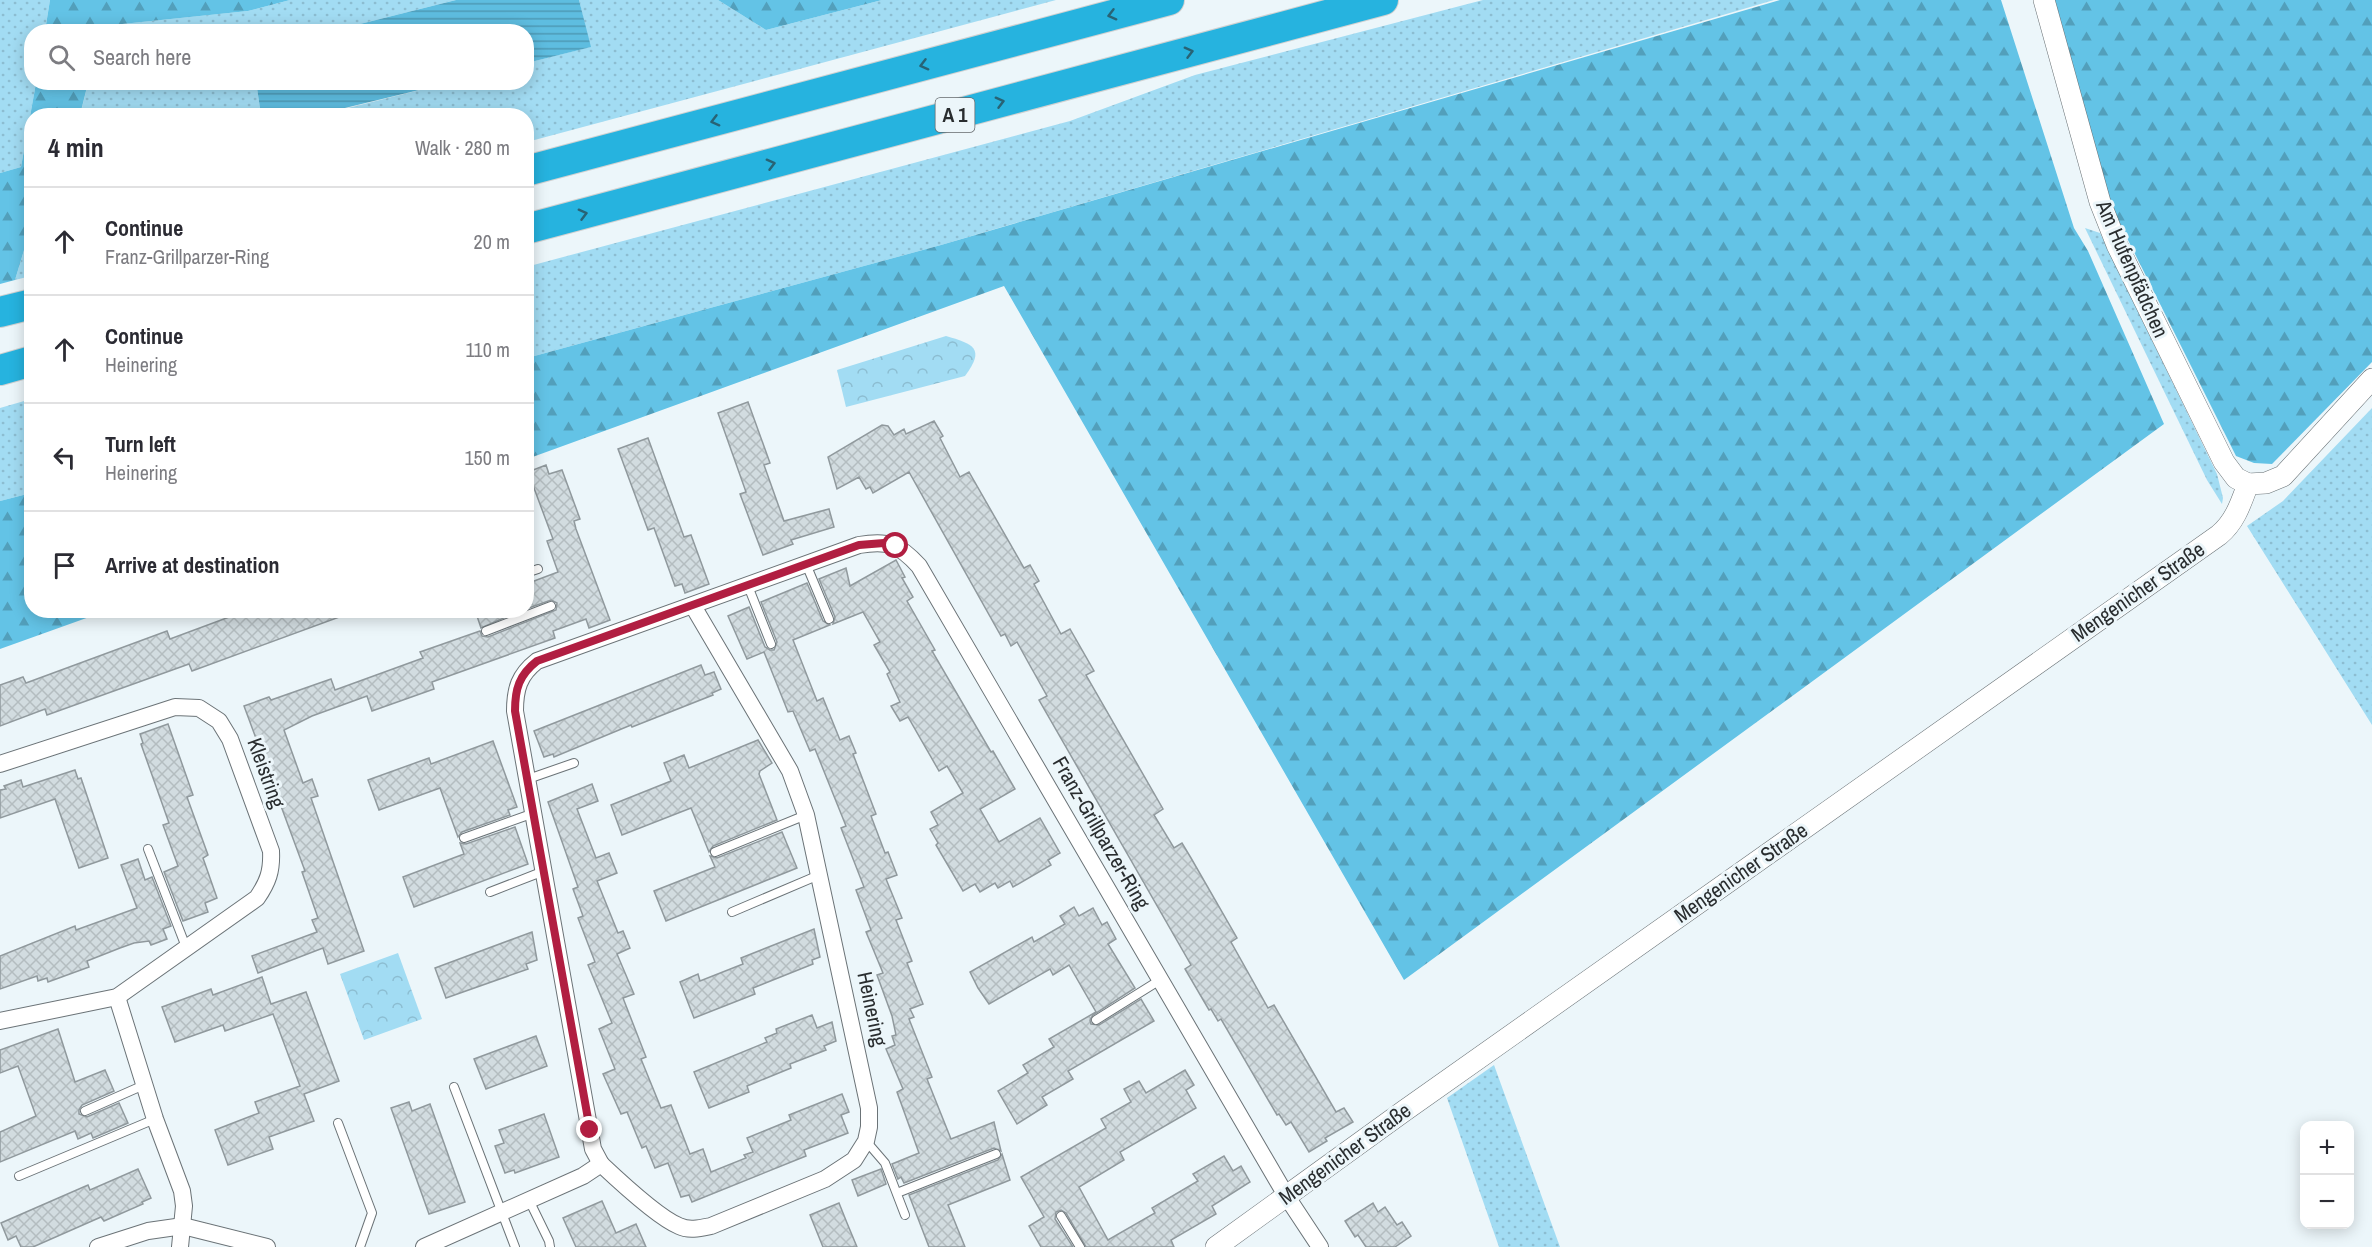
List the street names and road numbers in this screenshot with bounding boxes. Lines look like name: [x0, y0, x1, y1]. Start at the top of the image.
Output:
road number: A 1: [936, 98, 974, 132]
street label: Am Hufenpfädchen: [2089, 195, 2176, 342]
street label: Mengenicher Straße: [2065, 535, 2210, 648]
street label: Kleistring: [240, 734, 293, 812]
street label: Franz-Grillparzer-Ring: [1046, 751, 1157, 915]
street label: Mengenicher Straße: [1668, 816, 1813, 929]
street label: Heinering: [850, 969, 895, 1049]
street label: Mengenicher Straße: [1273, 1096, 1417, 1211]

